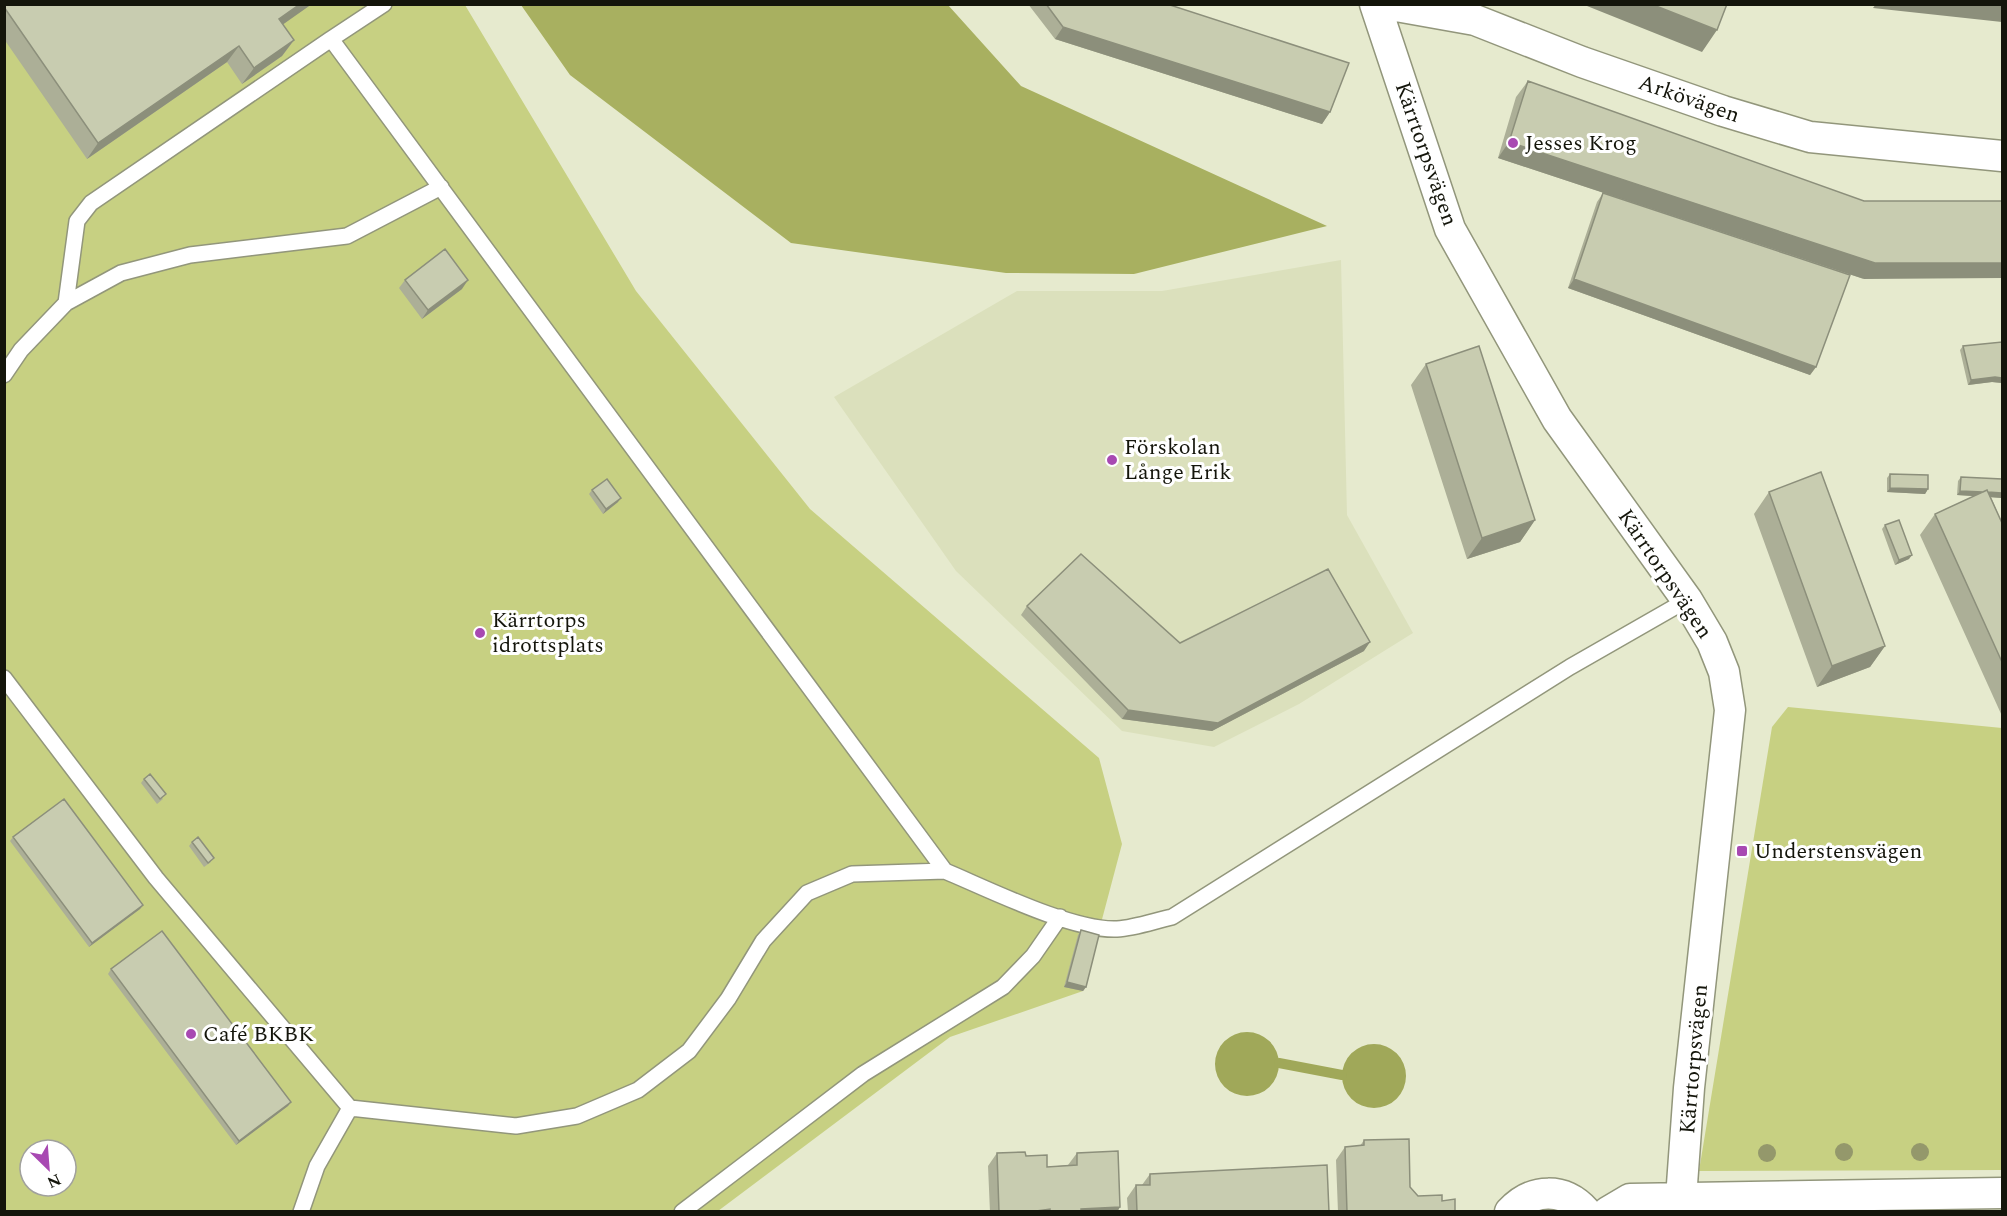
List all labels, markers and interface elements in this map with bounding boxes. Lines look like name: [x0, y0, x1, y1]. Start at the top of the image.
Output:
street label: Arkövägen: [1634, 66, 1744, 132]
street label: Kärrtorpsvägen: [1386, 78, 1466, 230]
place label: Jesses Krog: [1525, 127, 1637, 160]
marker: Jesses Krog: [1506, 136, 1520, 150]
place label: Förskolan Långe Erik: [1124, 431, 1232, 489]
marker: Förskolan Långe Erik: [1105, 453, 1119, 467]
street label: Kärrtorpsvägen: [1609, 502, 1721, 646]
place label: Kärrtorps idrottsplats: [492, 604, 604, 662]
marker: Kärrtorps idrottsplats: [473, 626, 487, 640]
place label: Understensvägen: [1754, 835, 1922, 868]
marker: Understensvägen: [1735, 844, 1749, 858]
street label: Kärrtorpsvägen: [1671, 983, 1717, 1135]
place label: Café BKBK: [203, 1018, 314, 1051]
marker: Café BKBK: [184, 1027, 198, 1041]
north arrow: [18, 1138, 78, 1198]
text: N: [43, 1167, 65, 1194]

